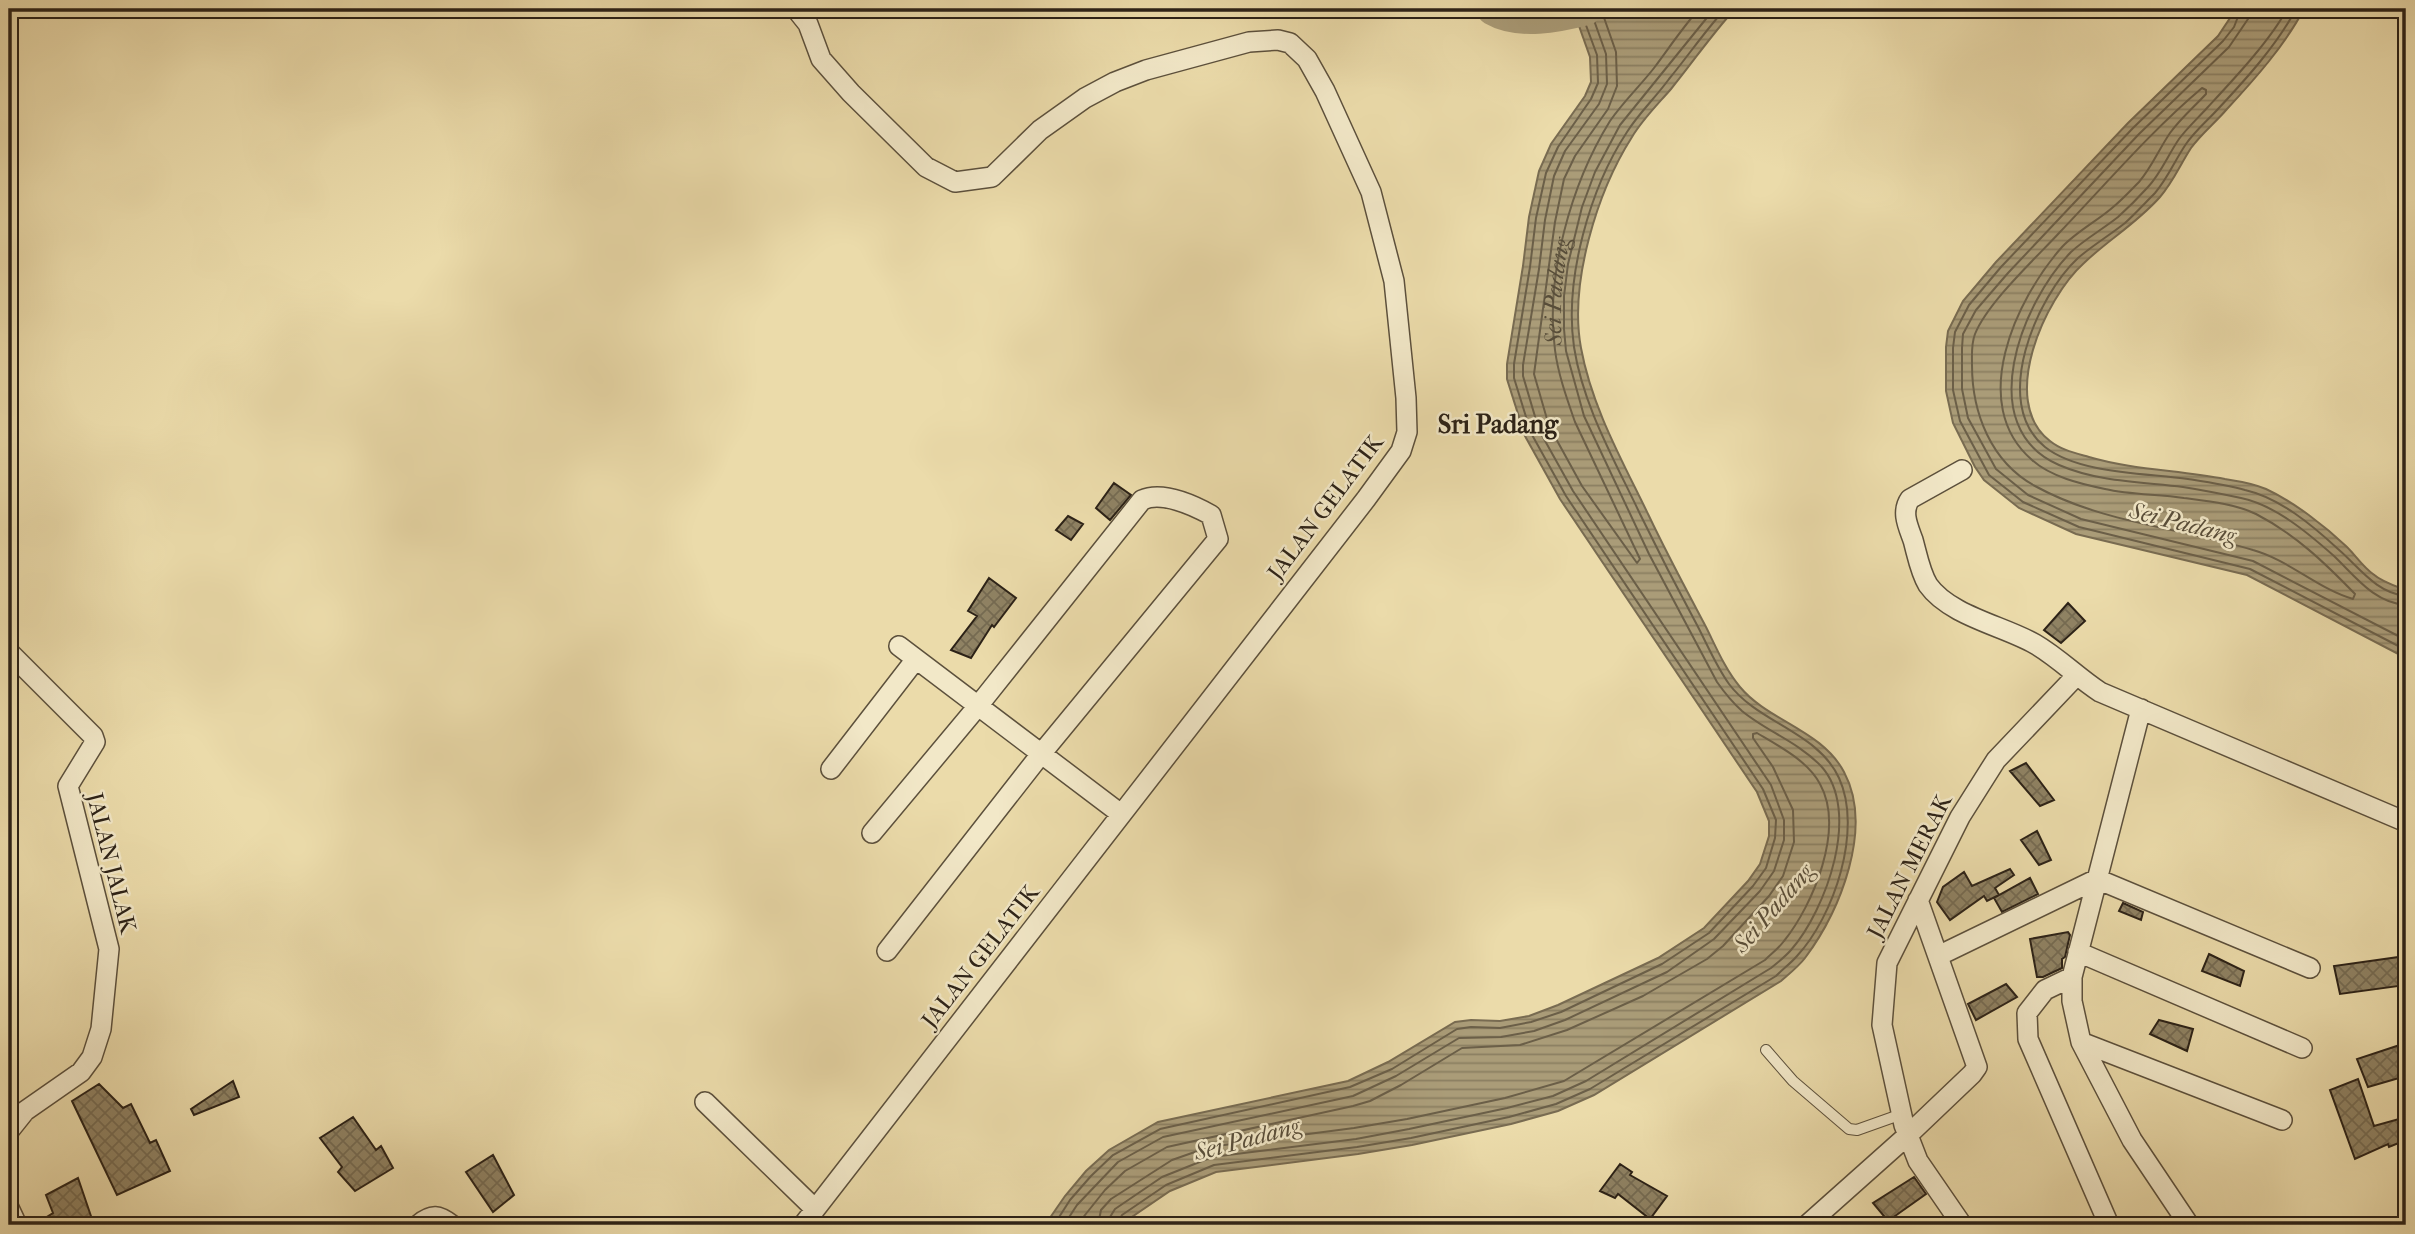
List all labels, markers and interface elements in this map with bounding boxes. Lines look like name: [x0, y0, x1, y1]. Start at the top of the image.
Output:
water label: Sei Padang: [1539, 234, 1576, 348]
district label: Sri Padang: [1438, 409, 1559, 440]
street label: JALAN GELATIK: [1261, 428, 1390, 587]
water label: Sei Padang: [2126, 496, 2240, 550]
street label: JALAN JALAK: [81, 788, 142, 938]
street label: JALAN MERAK: [1861, 788, 1958, 945]
water label: Sei Padang: [1726, 857, 1820, 959]
street label: JALAN GELATIK: [915, 878, 1046, 1035]
water label: Sei Padang: [1190, 1111, 1304, 1167]

